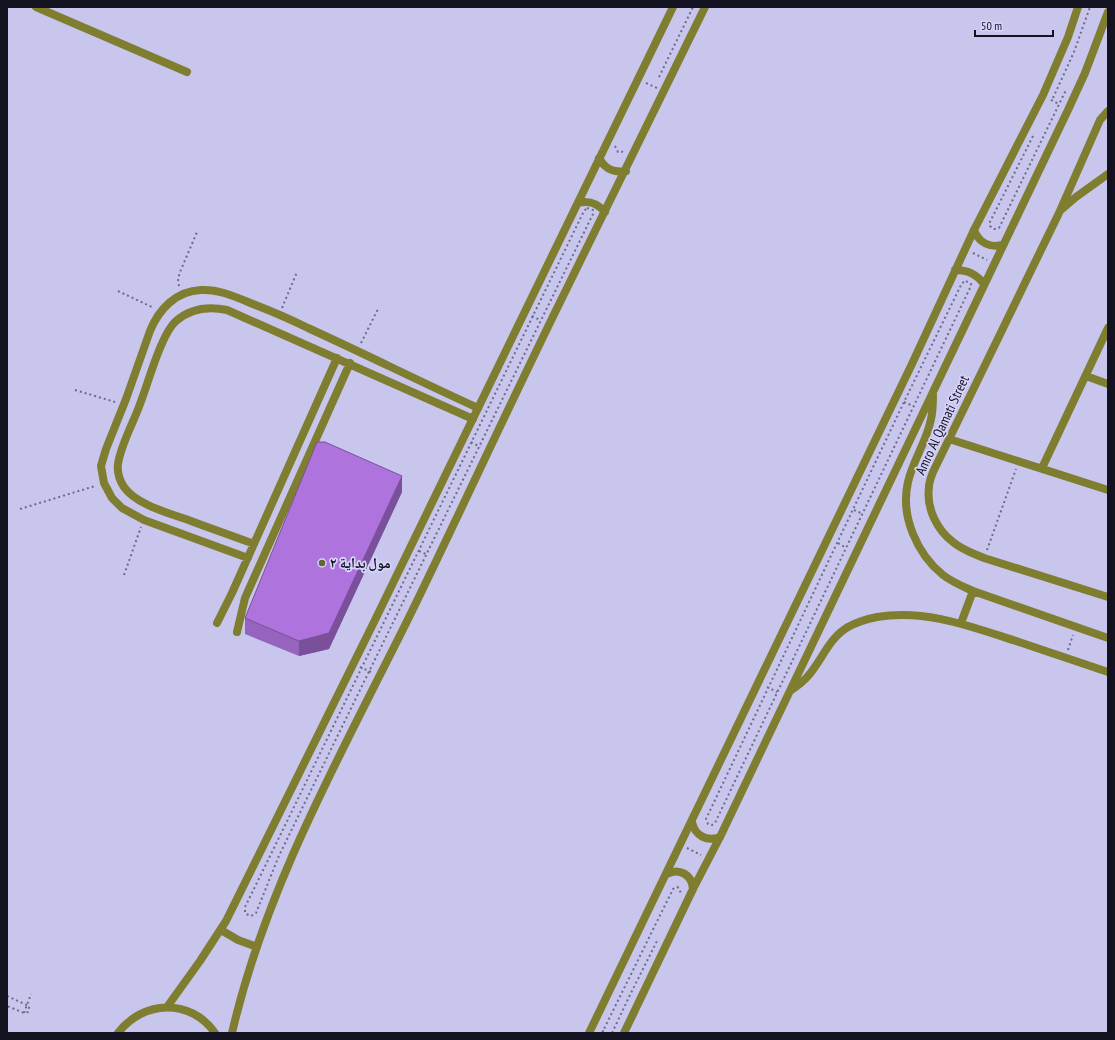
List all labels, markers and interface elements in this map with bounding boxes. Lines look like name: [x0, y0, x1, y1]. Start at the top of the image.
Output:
scale bar: [975, 12, 1053, 38]
text: 50 m: [981, 18, 1002, 33]
street label: Amro Al Qamati Street: [911, 372, 973, 478]
place label: مول بداية ۲: [330, 554, 391, 572]
marker: مول بداية ۲: [317, 558, 327, 568]

